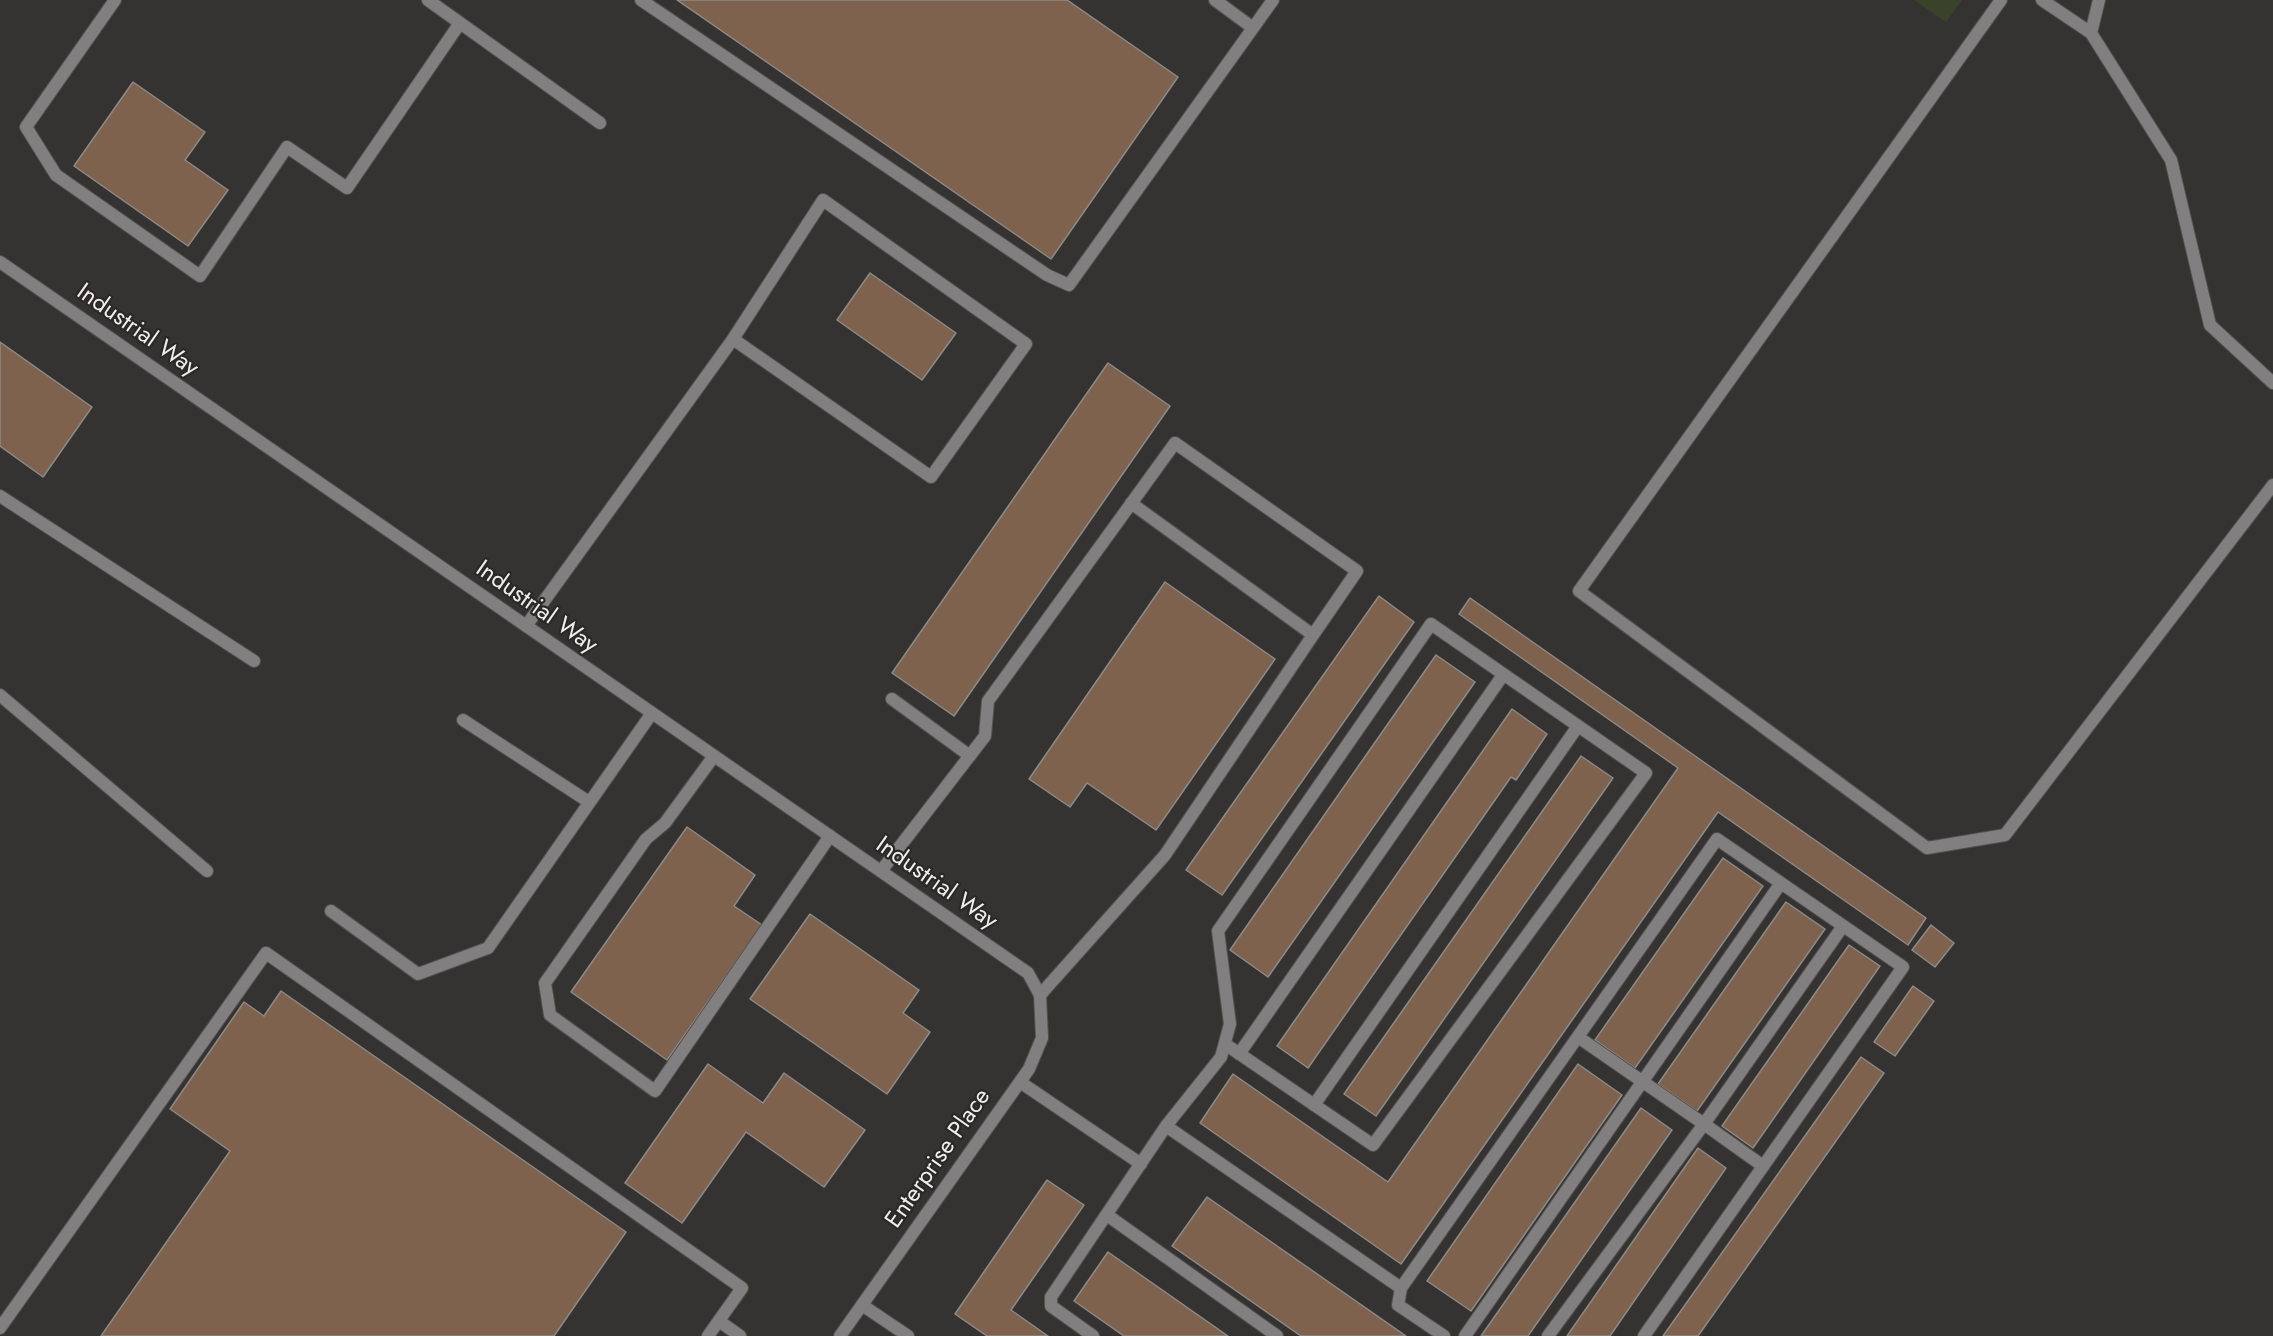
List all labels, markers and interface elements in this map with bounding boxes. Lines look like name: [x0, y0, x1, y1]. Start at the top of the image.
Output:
street label: Industrial Way: [70, 278, 204, 384]
street label: Industrial Way: [469, 555, 603, 661]
street label: Industrial Way: [869, 831, 1003, 937]
street label: Enterprise Place: [880, 1084, 998, 1234]

